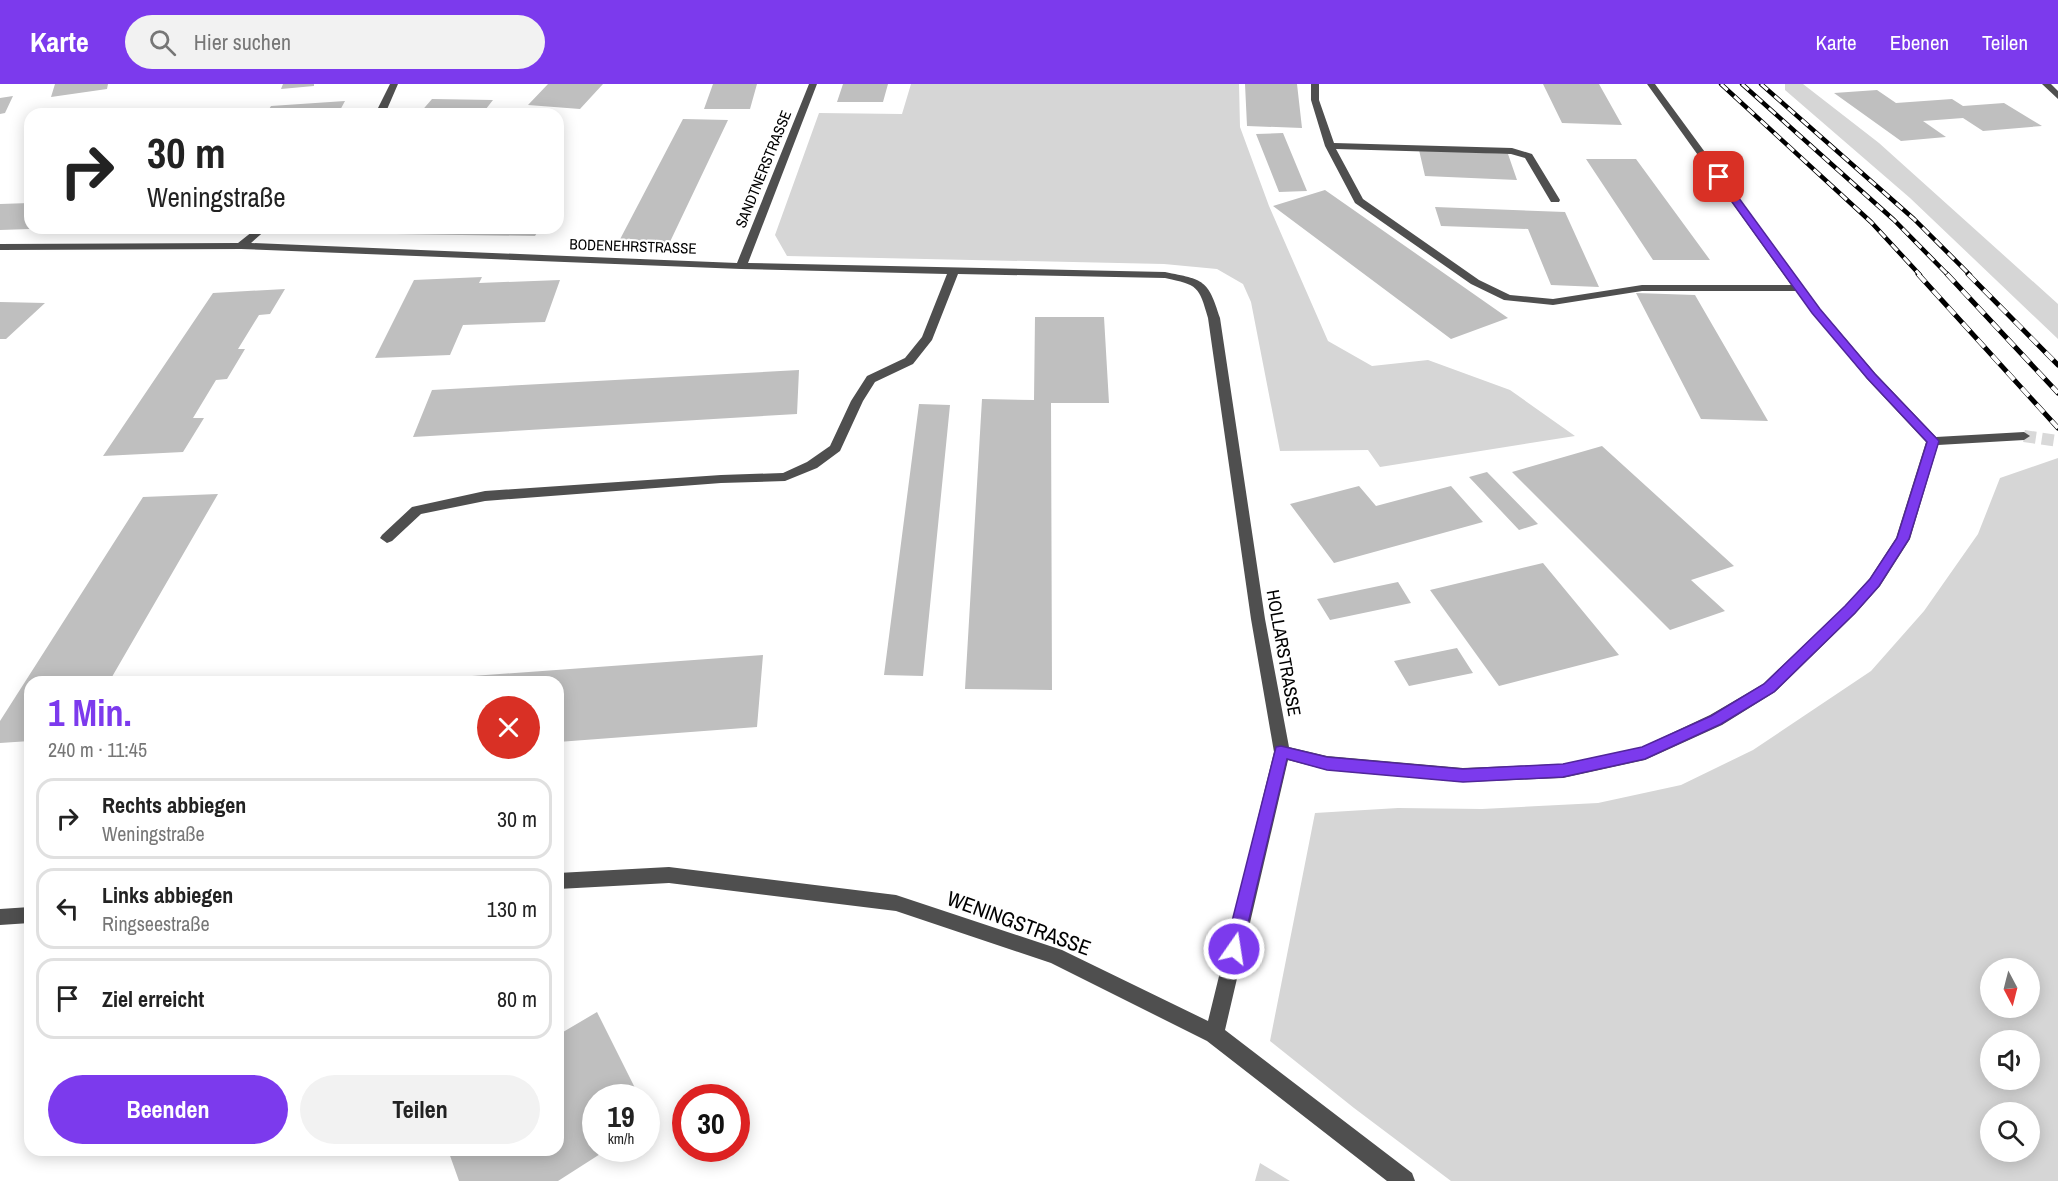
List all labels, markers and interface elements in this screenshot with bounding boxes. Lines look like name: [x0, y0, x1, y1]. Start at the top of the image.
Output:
search box: [125, 15, 545, 69]
text: Karte: [30, 23, 89, 61]
icon: search: [146, 26, 179, 59]
text: Hier suchen: [194, 27, 291, 57]
text: Karte: [1816, 28, 1857, 57]
text: Ebenen: [1890, 28, 1949, 57]
text: Teilen: [1982, 28, 2028, 57]
street label: SANDTNERSTRASSE: [730, 107, 796, 231]
text: 30 m: [147, 125, 226, 181]
icon: right: [48, 132, 126, 210]
pin: [1693, 151, 1744, 202]
icon: arrive: [1702, 160, 1735, 193]
text: Weningstraße: [147, 179, 286, 215]
street label: BODENEHRSTRASSE: [569, 233, 697, 259]
street label: HOLLARSTRASSE: [1261, 588, 1307, 718]
text: 1 Min.: [48, 689, 132, 737]
button: close: [477, 696, 540, 759]
text: 240 m · 11:45: [48, 736, 147, 763]
text: Rechts abbiegen: [102, 790, 246, 820]
icon: right: [51, 802, 84, 835]
text: 30 m: [497, 804, 537, 834]
text: Weningstraße: [102, 820, 205, 847]
text: Links abbiegen: [102, 880, 233, 910]
street label: WENINGSTRASSE: [943, 884, 1095, 962]
icon: left: [51, 892, 84, 925]
text: 130 m: [487, 894, 537, 924]
text: Ringseestraße: [102, 910, 210, 937]
position arrow: [1202, 917, 1266, 981]
north arrow: [1980, 958, 2040, 1018]
map controls: [1980, 958, 2040, 1162]
icon: arrive: [51, 982, 84, 1015]
text: Ziel erreicht: [102, 984, 204, 1014]
text: 80 m: [497, 984, 537, 1014]
button: sound: [1980, 1030, 2040, 1090]
button: Beenden: [48, 1075, 288, 1144]
button: Teilen: [300, 1075, 540, 1144]
speed limit sign: 30: [672, 1084, 750, 1162]
text: 19: [607, 1096, 635, 1136]
button: search: [1980, 1102, 2040, 1162]
text: km/h: [608, 1128, 634, 1149]

